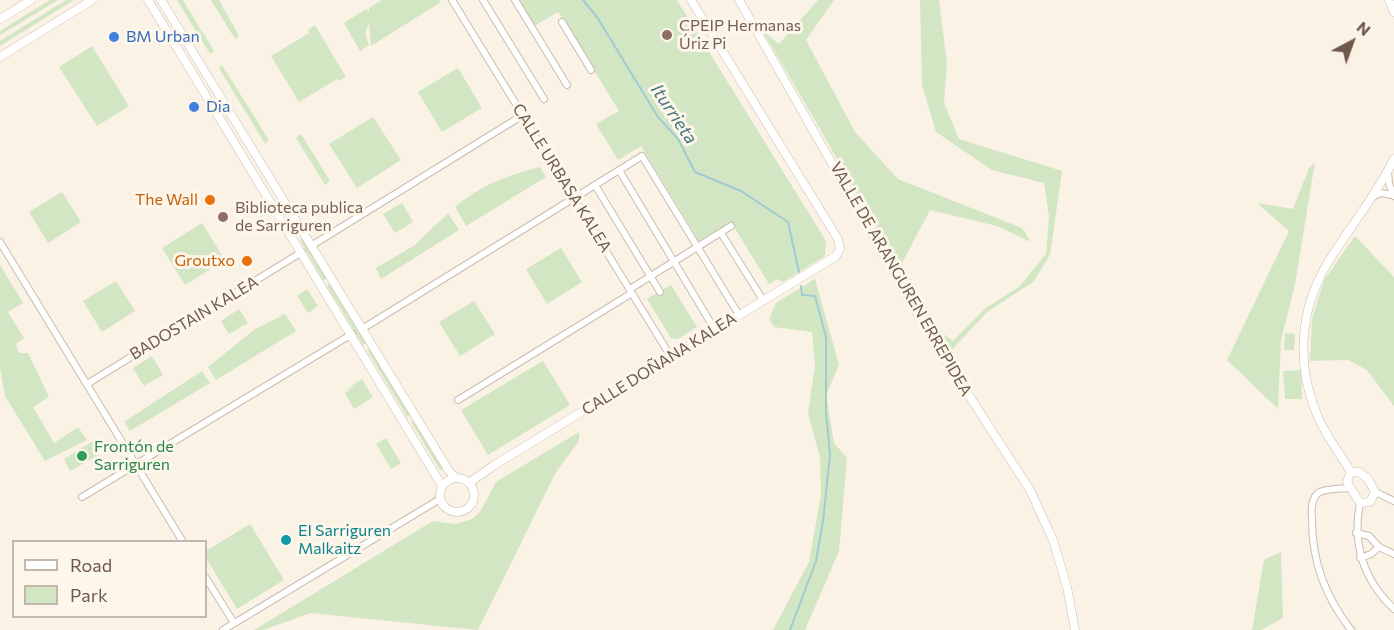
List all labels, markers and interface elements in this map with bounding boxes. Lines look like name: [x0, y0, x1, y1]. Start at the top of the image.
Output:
north arrow: [1322, 12, 1382, 72]
place label: CPEIP Hermanas Úriz Pi: [679, 16, 801, 54]
text: N: [1353, 17, 1375, 39]
place label: BM Urban: [126, 27, 200, 47]
marker: CPEIP Hermanas Úriz Pi: [660, 28, 674, 42]
marker: BM Urban: [107, 30, 121, 44]
water label: Iturrieta: [646, 80, 702, 148]
place label: Dia: [206, 97, 230, 117]
marker: Dia: [187, 100, 201, 114]
street label: CALLE URBASA KALEA: [508, 100, 616, 256]
street label: VALLE DE ARANGUREN ERREPIDEA: [826, 159, 976, 399]
place label: The Wall: [135, 190, 198, 210]
marker: The Wall: [203, 193, 217, 207]
place label: Biblioteca publica de Sarriguren: [235, 198, 363, 236]
marker: Biblioteca publica de Sarriguren: [216, 210, 230, 224]
place label: Groutxo: [174, 251, 235, 271]
marker: Groutxo: [240, 254, 254, 268]
street label: BADOSTAIN KALEA: [126, 272, 262, 364]
street label: CALLE DOÑANA KALEA: [578, 309, 740, 419]
place label: Frontón de Sarriguren: [94, 437, 174, 475]
marker: Frontón de Sarriguren: [75, 449, 89, 463]
place label: EI Sarriguren Malkaitz: [298, 521, 391, 559]
marker: EI Sarriguren Malkaitz: [279, 533, 293, 547]
legend: [12, 540, 207, 618]
text: Road: [70, 554, 112, 576]
text: Park: [70, 584, 108, 606]

